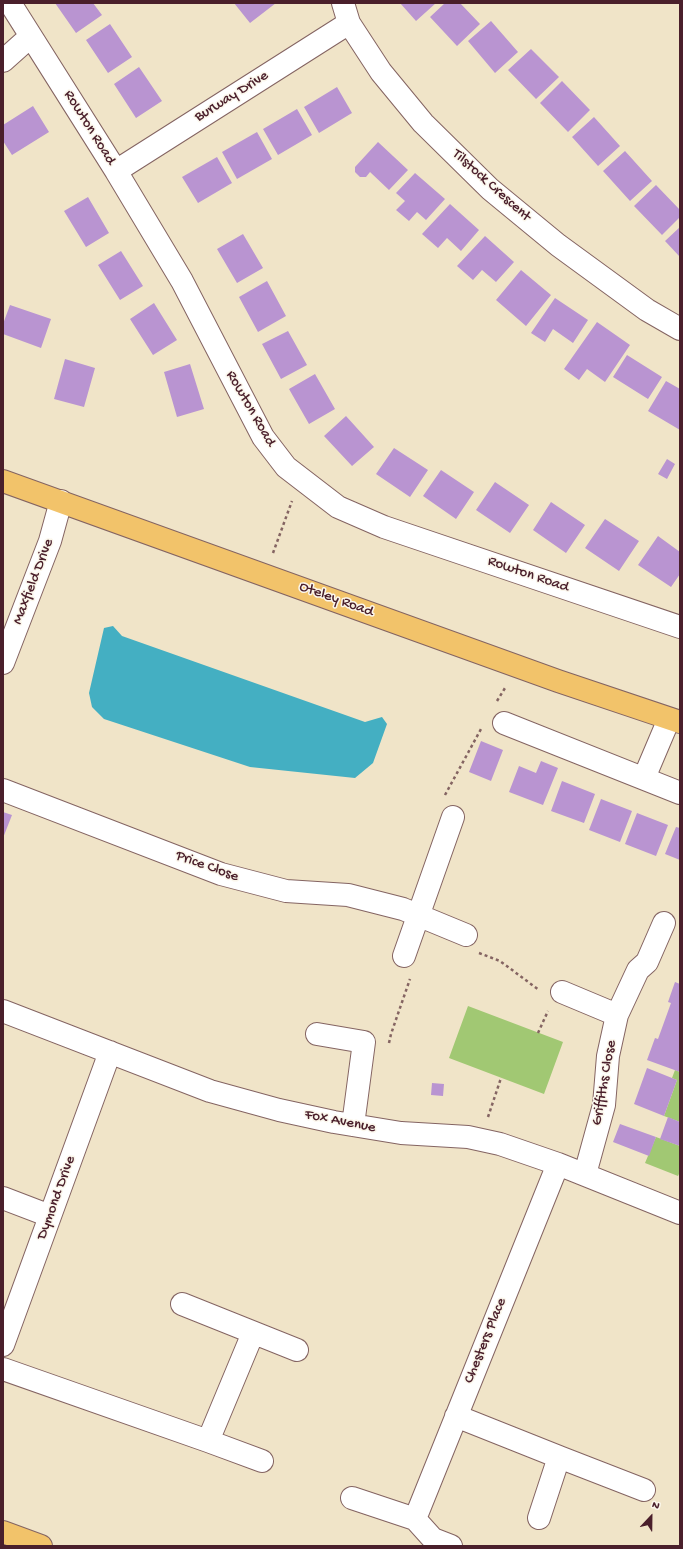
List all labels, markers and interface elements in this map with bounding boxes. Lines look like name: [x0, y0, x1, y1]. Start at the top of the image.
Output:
street label: Burway Drive: [192, 67, 272, 127]
street label: Rowton Road: [59, 87, 119, 169]
street label: Tilstock Crescent: [448, 146, 534, 226]
street label: Rowton Road: [221, 368, 279, 450]
street label: Maxfield Drive: [9, 537, 59, 627]
street label: Rowton Road: [485, 553, 571, 597]
street label: Oteley Road: [296, 578, 376, 622]
street label: Price Close: [173, 847, 241, 887]
street label: Griffiths Close: [589, 1039, 621, 1127]
street label: Fox Avenue: [303, 1106, 377, 1138]
street label: Dymond Drive: [34, 1154, 80, 1242]
street label: Chesters Place: [461, 1296, 511, 1386]
north arrow: [631, 1497, 671, 1537]
text: N: [650, 1499, 661, 1513]

